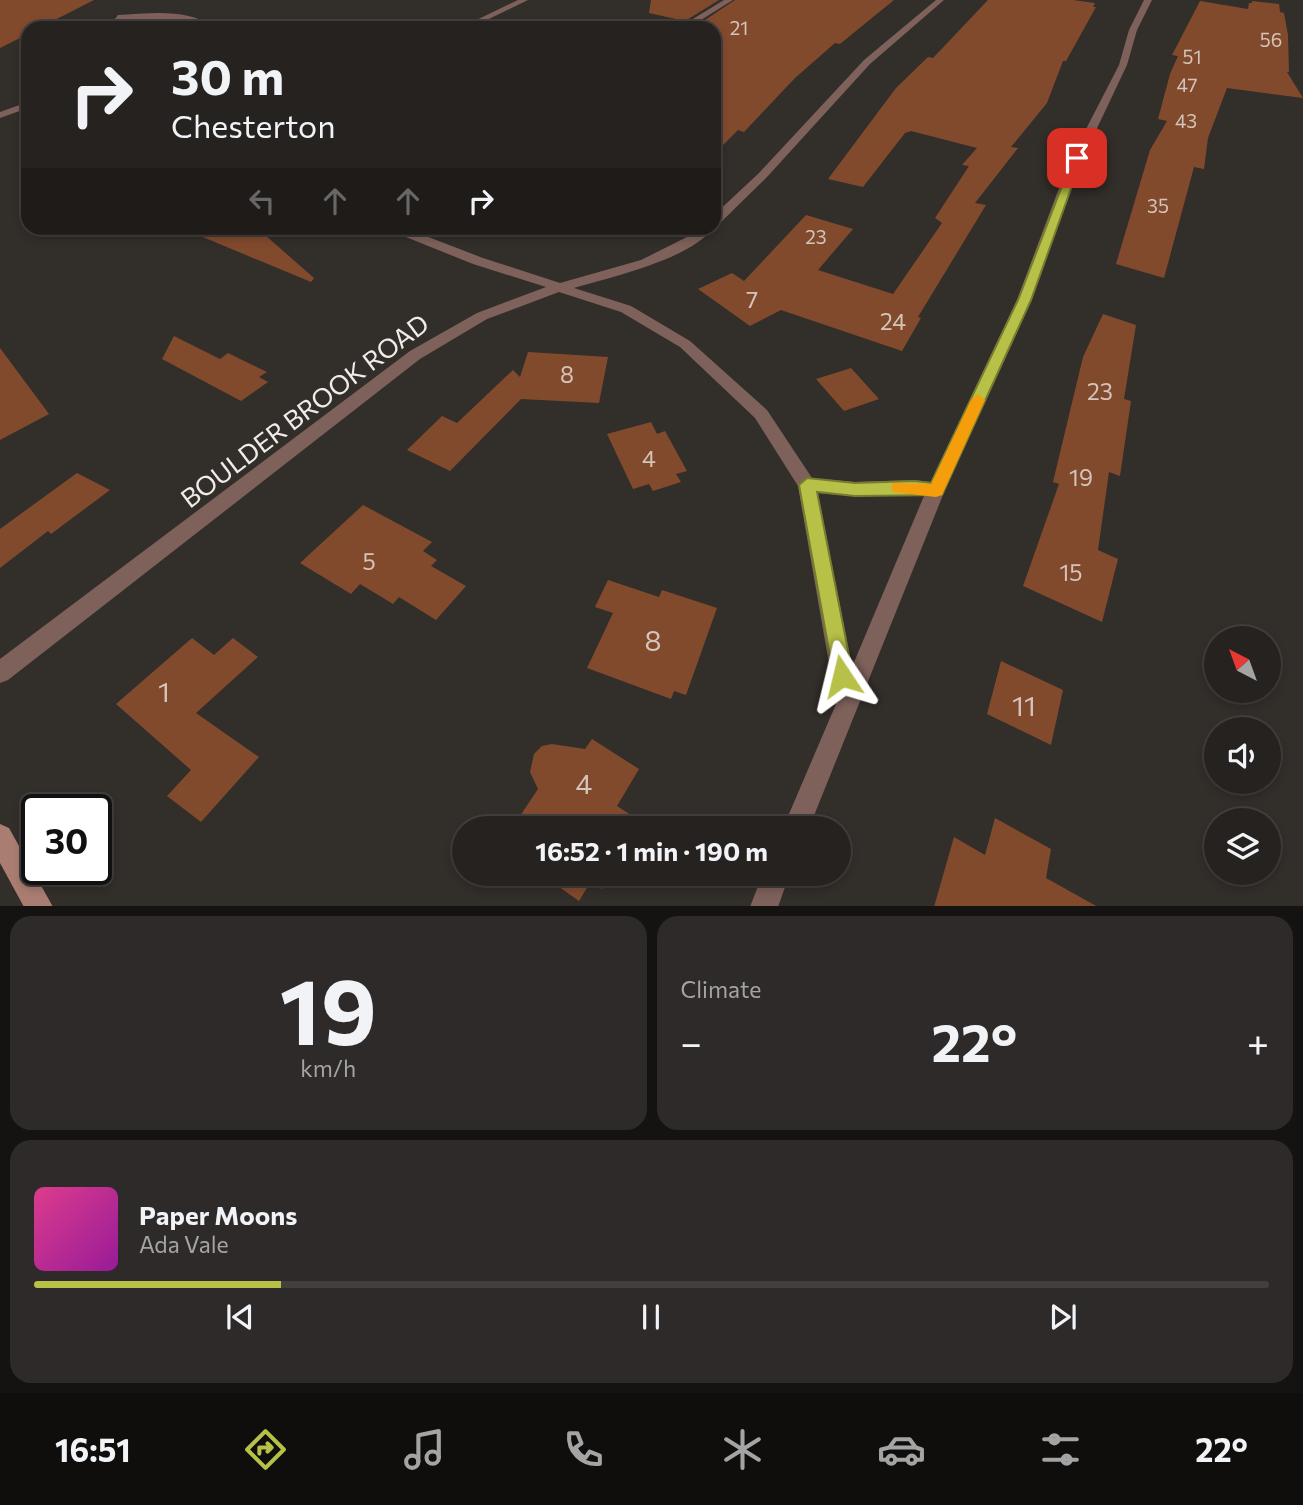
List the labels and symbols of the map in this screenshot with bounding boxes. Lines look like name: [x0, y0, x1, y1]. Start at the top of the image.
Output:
house number: 21: [730, 16, 748, 39]
house number: 56: [1260, 28, 1282, 51]
house number: 51: [1182, 45, 1202, 68]
house number: 47: [1176, 73, 1198, 96]
house number: 43: [1175, 109, 1197, 132]
pin: [1047, 128, 1107, 188]
house number: 35: [1147, 194, 1169, 217]
house number: 23: [805, 225, 827, 248]
house number: 7: [746, 285, 758, 313]
street label: BOULDER BROOK ROAD: [174, 307, 434, 513]
house number: 24: [880, 307, 906, 335]
house number: 8: [560, 360, 574, 388]
house number: 23: [1087, 377, 1113, 405]
house number: 4: [642, 444, 656, 472]
house number: 19: [1069, 463, 1093, 491]
house number: 5: [362, 547, 376, 575]
house number: 15: [1059, 558, 1083, 586]
house number: 8: [645, 623, 662, 657]
north arrow: [1204, 626, 1281, 704]
position arrow: [805, 639, 879, 713]
house number: 1: [158, 674, 170, 708]
house number: 11: [1012, 688, 1036, 722]
house number: 4: [576, 766, 593, 800]
speed limit sign: 30: [21, 794, 112, 885]

